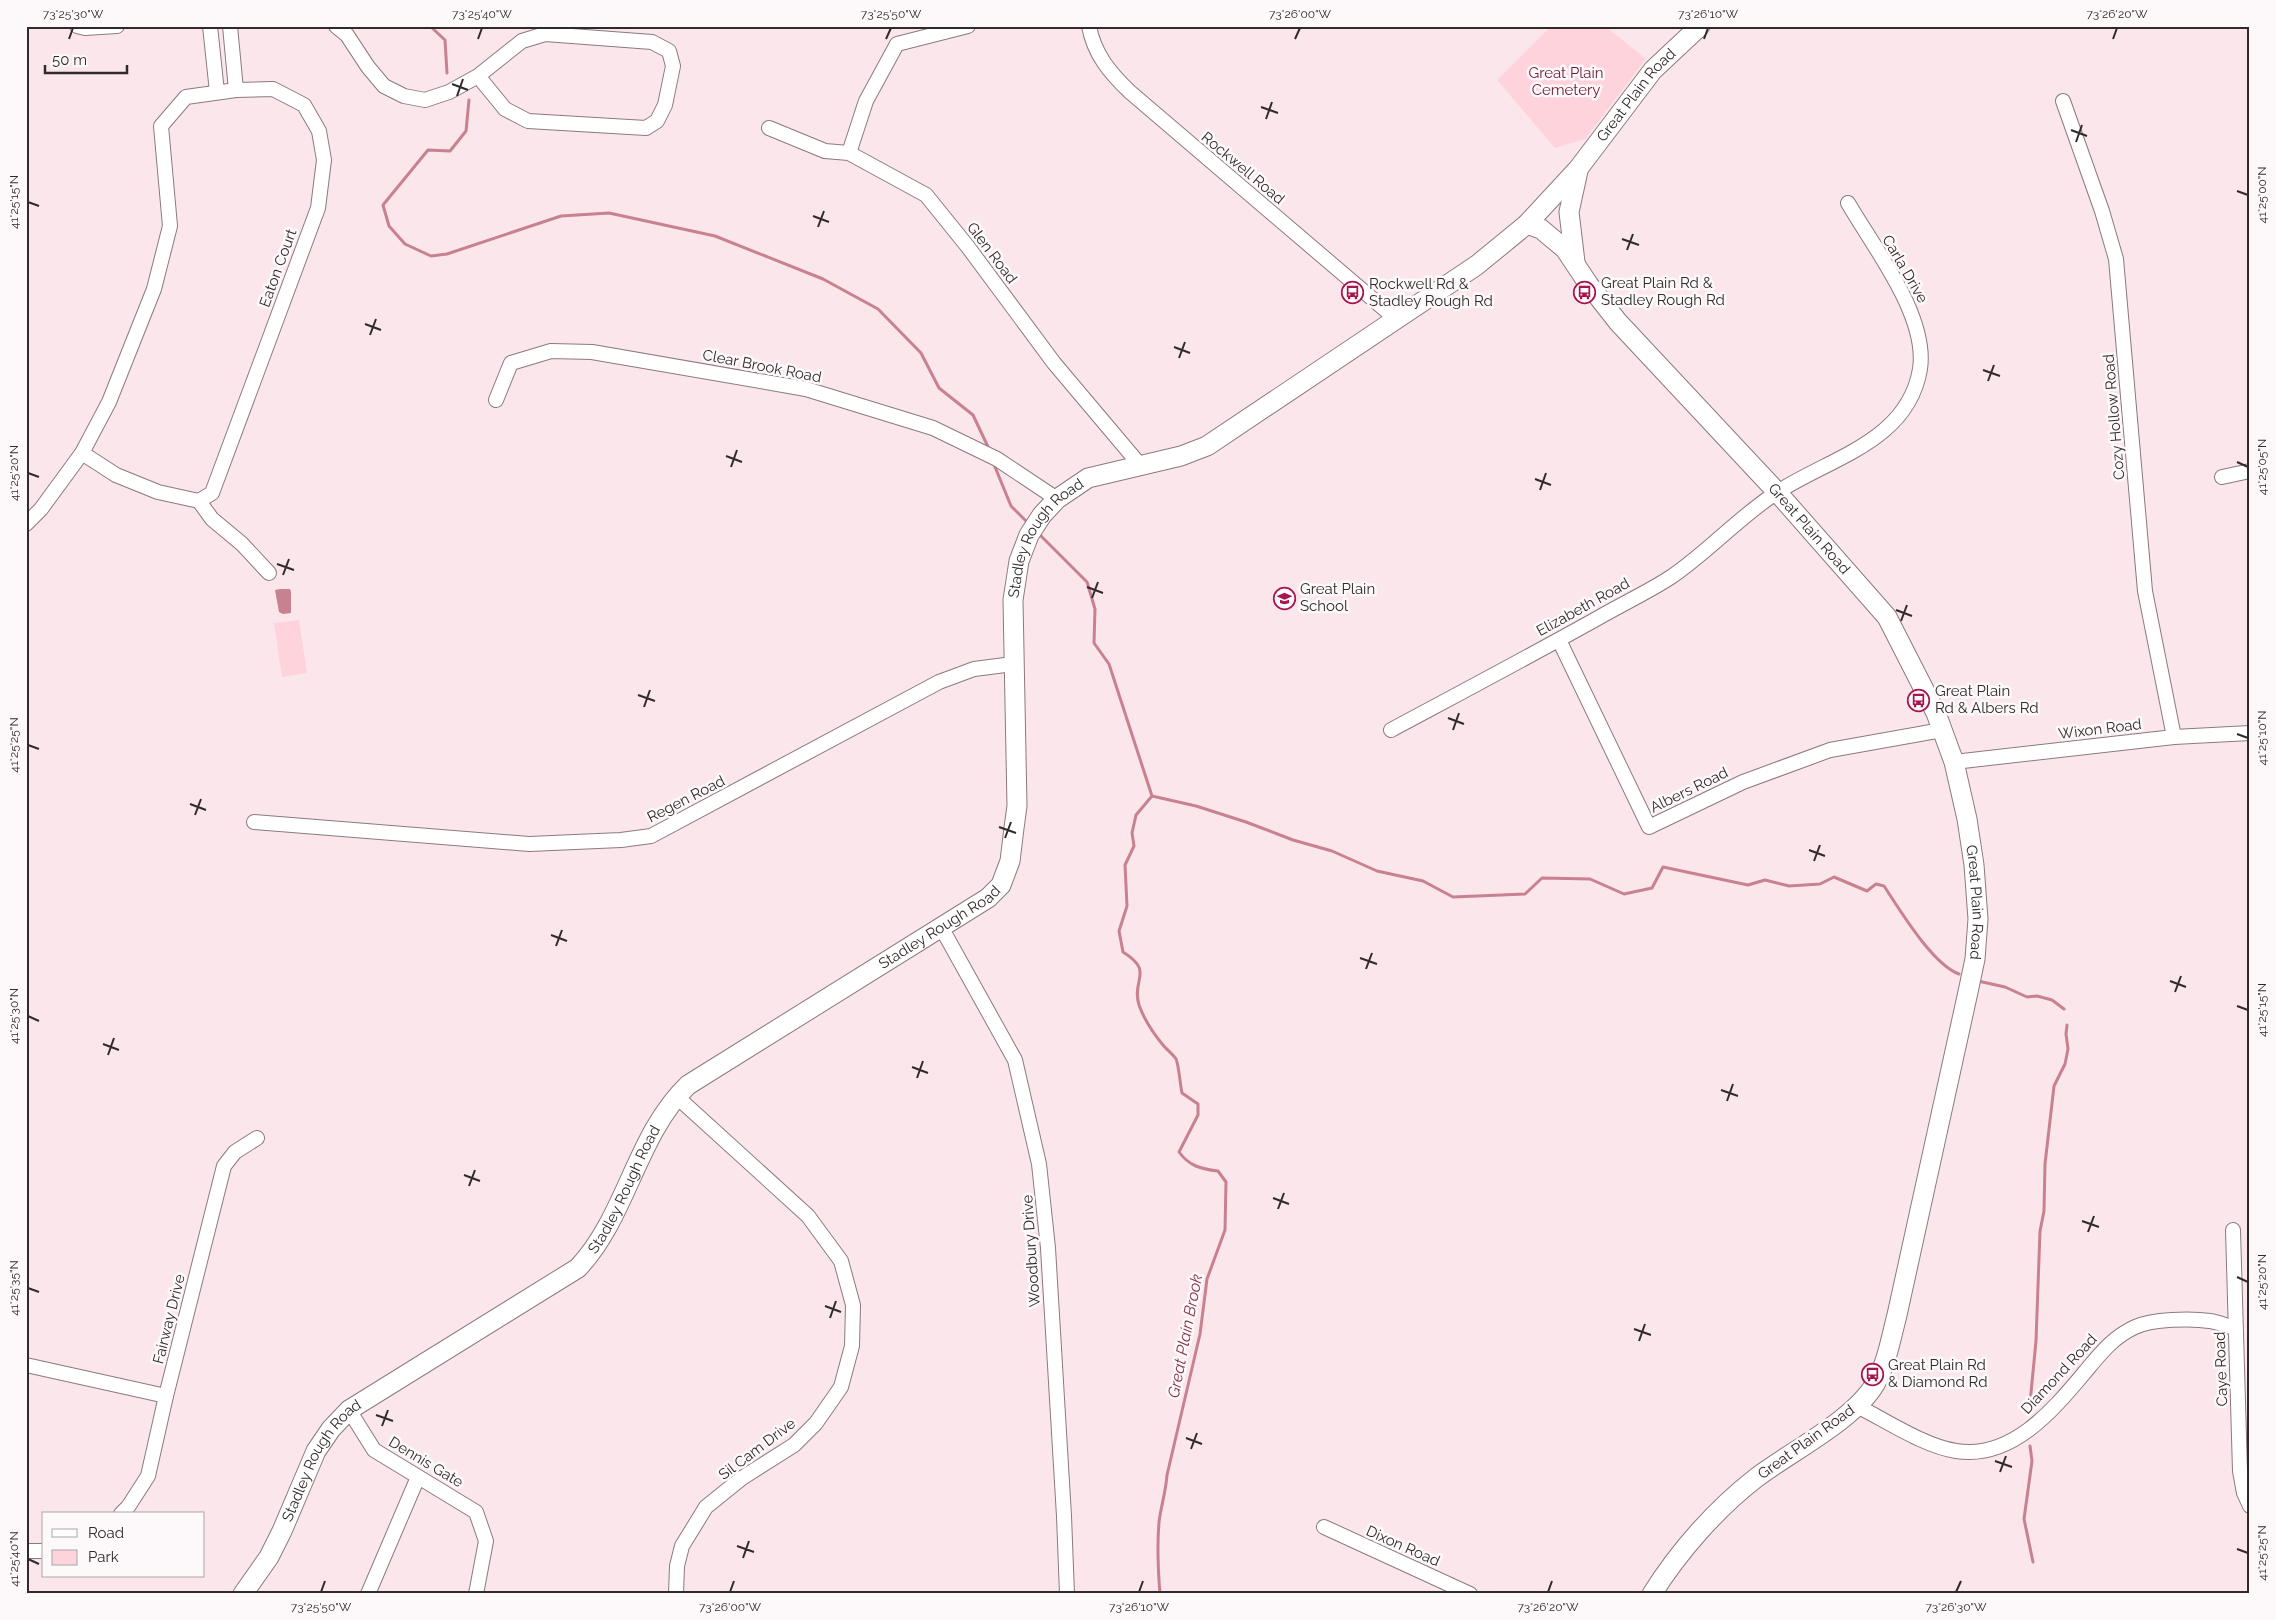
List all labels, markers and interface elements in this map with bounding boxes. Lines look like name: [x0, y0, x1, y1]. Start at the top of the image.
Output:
text: 73°25'30"W: [43, 7, 104, 21]
text: 73°25'40"W: [452, 7, 512, 21]
text: 73°25'50"W: [861, 7, 922, 21]
text: 73°26'00"W: [1269, 7, 1332, 21]
text: 73°26'10"W: [1678, 7, 1738, 21]
text: 73°26'20"W: [2086, 7, 2148, 21]
scale bar: [45, 42, 128, 74]
street label: Great Plain Road: [1593, 45, 1679, 145]
text: 50 m: [52, 51, 87, 69]
park label: Great Plain Cemetery: [1528, 64, 1604, 99]
street label: Rockwell Road: [1198, 128, 1288, 208]
text: 41°25'00"N: [2255, 166, 2269, 224]
text: 41°25'15"N: [7, 175, 21, 229]
street label: Glen Road: [963, 219, 1021, 287]
street label: Eaton Court: [256, 226, 300, 310]
street label: Carla Drive: [1878, 232, 1932, 306]
place label: Great Plain Rd & Stadley Rough Rd: [1601, 274, 1725, 309]
place label: Rockwell Rd & Stadley Rough Rd: [1369, 275, 1493, 310]
bus stop icon: Great Plain Rd & Stadley Rough Rd: [1573, 280, 1597, 304]
bus stop icon: Rockwell Rd & Stadley Rough Rd: [1341, 281, 1365, 305]
street label: Clear Brook Road: [701, 346, 823, 386]
street label: Cozy Hollow Road: [2100, 353, 2128, 481]
text: 41°25'05"N: [2255, 439, 2269, 495]
text: 41°25'20"N: [7, 445, 21, 501]
street label: Stadley Rough Road: [1004, 475, 1087, 599]
street label: Great Plain Road: [1764, 479, 1854, 578]
street label: Elizabeth Road: [1533, 574, 1633, 640]
place label: Great Plain School: [1300, 580, 1375, 615]
school or university icon: Great Plain School: [1272, 586, 1296, 610]
place label: Great Plain Rd & Albers Rd: [1935, 682, 2039, 717]
bus stop icon: Great Plain Rd & Albers Rd: [1907, 688, 1931, 712]
text: 41°25'10"N: [2255, 711, 2269, 765]
street label: Wixon Road: [2057, 715, 2143, 743]
text: 41°25'25"N: [7, 717, 21, 773]
street label: Albers Road: [1647, 763, 1731, 817]
street label: Regen Road: [644, 772, 728, 826]
street label: Great Plain Road: [1962, 844, 1987, 960]
street label: Stadley Rough Road: [875, 882, 1004, 973]
text: 41°25'15"N: [2255, 983, 2269, 1037]
text: 41°25'30"N: [7, 988, 21, 1044]
street label: Stadley Rough Road: [584, 1122, 664, 1257]
street label: Woodbury Drive: [1018, 1194, 1044, 1308]
text: 41°25'20"N: [2255, 1254, 2269, 1310]
text: 41°25'35"N: [7, 1260, 21, 1316]
street label: Fairway Drive: [149, 1272, 189, 1366]
water label: Great Plain Brook: [1164, 1272, 1206, 1399]
street label: Diamond Road: [2017, 1330, 2101, 1418]
street label: Caye Road: [2211, 1331, 2231, 1407]
place label: Great Plain Rd & Diamond Rd: [1888, 1356, 1988, 1391]
bus stop icon: Great Plain Rd & Diamond Rd: [1860, 1362, 1884, 1386]
street label: Stadley Rough Road: [278, 1396, 364, 1524]
street label: Great Plain Road: [1754, 1401, 1858, 1483]
street label: Sil Cam Drive: [715, 1414, 799, 1484]
street label: Dennis Gate: [385, 1433, 467, 1491]
legend: [42, 1512, 205, 1578]
street label: Dixon Road: [1363, 1522, 1443, 1570]
text: Road: [88, 1524, 124, 1542]
text: 41°25'25"N: [2255, 1525, 2269, 1581]
text: 41°25'40"N: [7, 1531, 21, 1587]
text: Park: [88, 1548, 119, 1566]
text: 73°25'50"W: [291, 1600, 352, 1614]
text: 73°26'00"W: [699, 1600, 762, 1614]
text: 73°26'10"W: [1109, 1600, 1169, 1614]
text: 73°26'20"W: [1517, 1600, 1579, 1614]
text: 73°26'30"W: [1925, 1600, 1987, 1614]

